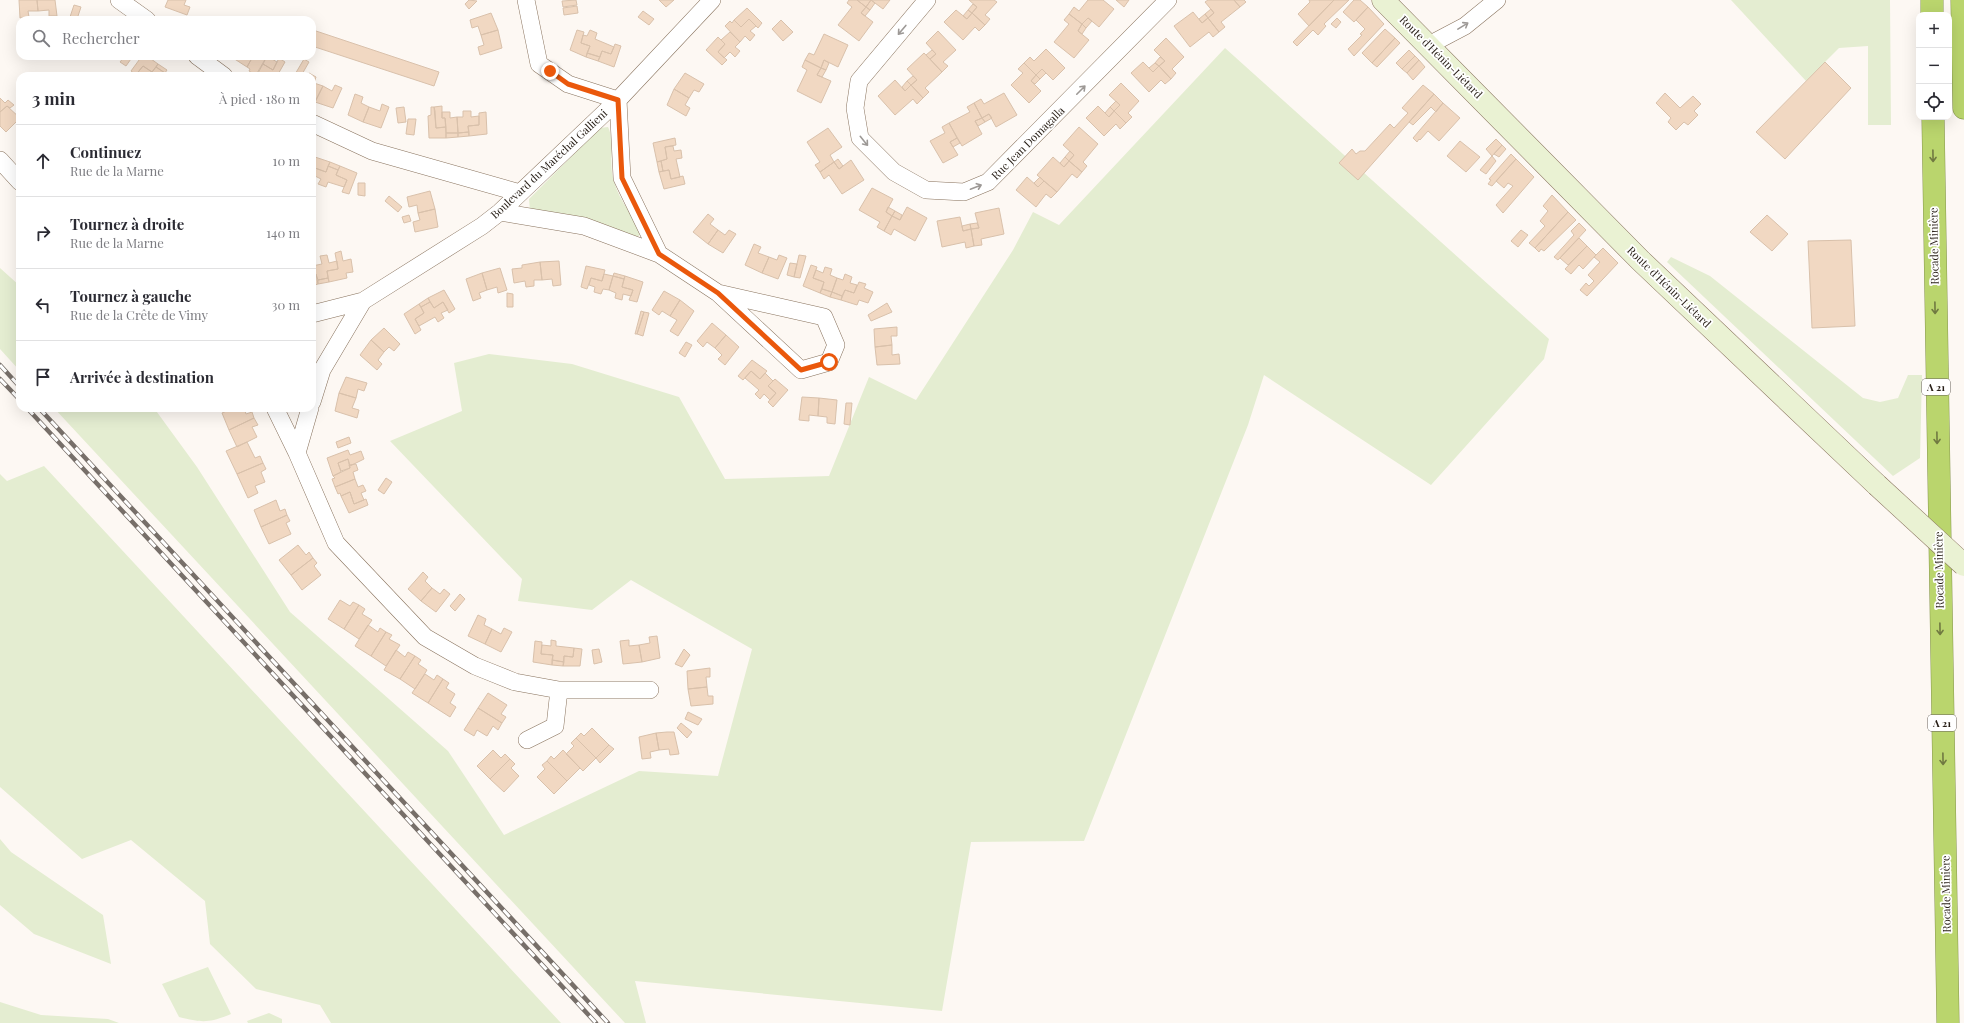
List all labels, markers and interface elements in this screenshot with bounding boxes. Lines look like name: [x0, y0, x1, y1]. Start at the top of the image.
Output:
street label: Route d'Hénin-Liétard: [1397, 12, 1486, 102]
map controls: [1916, 12, 1952, 120]
button: +: [1916, 12, 1952, 48]
search box: [16, 16, 316, 60]
one-way arrow: [1457, 22, 1469, 30]
one-way arrow: [898, 24, 907, 35]
icon: search: [30, 27, 52, 49]
text: Rechercher: [62, 28, 140, 48]
button: −: [1916, 48, 1952, 84]
route end: [541, 62, 559, 80]
button: locate: [1916, 84, 1952, 120]
one-way arrow: [1076, 85, 1086, 95]
text: 3 min: [32, 87, 75, 109]
text: À pied · 180 m: [219, 90, 300, 107]
street label: Rue Jean Domagalla: [988, 102, 1068, 183]
street label: Boulevard du Maréchal Gallieni: [487, 105, 610, 222]
one-way arrow: [860, 136, 869, 147]
text: Continuez: [70, 142, 141, 162]
one-way arrow: [1929, 149, 1937, 162]
icon: ahead: [32, 150, 54, 172]
text: 10 m: [273, 152, 300, 169]
text: Rue de la Marne: [70, 162, 164, 179]
one-way arrow: [969, 183, 981, 191]
street label: Rocade Minière: [1925, 207, 1942, 285]
text: Tournez à droite: [70, 214, 184, 234]
icon: right: [32, 222, 54, 244]
text: 140 m: [266, 224, 300, 241]
text: Rue de la Marne: [70, 234, 164, 251]
street label: Route d'Hénin-Liétard: [1624, 243, 1715, 331]
text: Tournez à gauche: [70, 286, 192, 306]
icon: left: [32, 294, 54, 316]
text: 30 m: [272, 296, 300, 313]
one-way arrow: [1931, 301, 1939, 314]
text: Rue de la Crête de Vimy: [70, 306, 208, 323]
route start: [820, 353, 838, 371]
icon: arrive: [32, 366, 54, 388]
text: Arrivée à destination: [70, 367, 214, 387]
road number: A 21: [1922, 379, 1950, 395]
one-way arrow: [1933, 431, 1941, 444]
street label: Rocade Minière: [1930, 531, 1947, 609]
one-way arrow: [1937, 622, 1944, 635]
road number: A 21: [1928, 715, 1956, 731]
one-way arrow: [1939, 752, 1947, 765]
street label: Rocade Minière: [1937, 855, 1954, 933]

